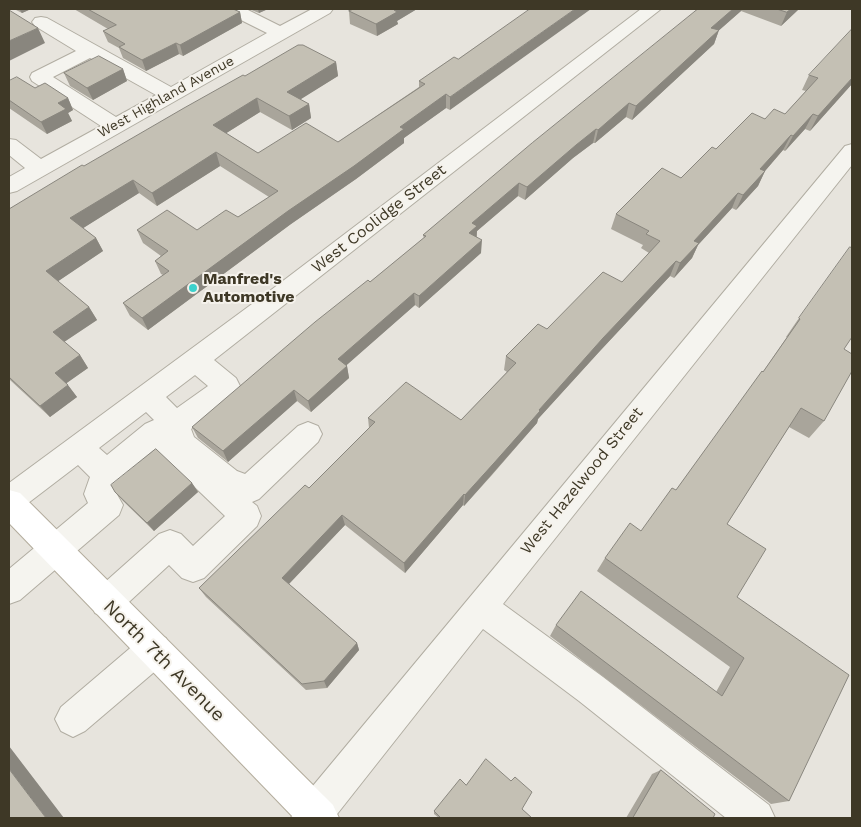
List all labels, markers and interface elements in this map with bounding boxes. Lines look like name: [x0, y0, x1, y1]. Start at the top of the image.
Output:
street label: West Highland Avenue: [95, 53, 237, 141]
street label: West Coolidge Street: [308, 161, 450, 277]
place label: Manfred's Automotive: [203, 269, 295, 307]
marker: Manfred's Automotive: [187, 282, 199, 294]
street label: West Hazelwood Street: [517, 404, 647, 558]
street label: North 7th Avenue: [98, 595, 230, 727]

